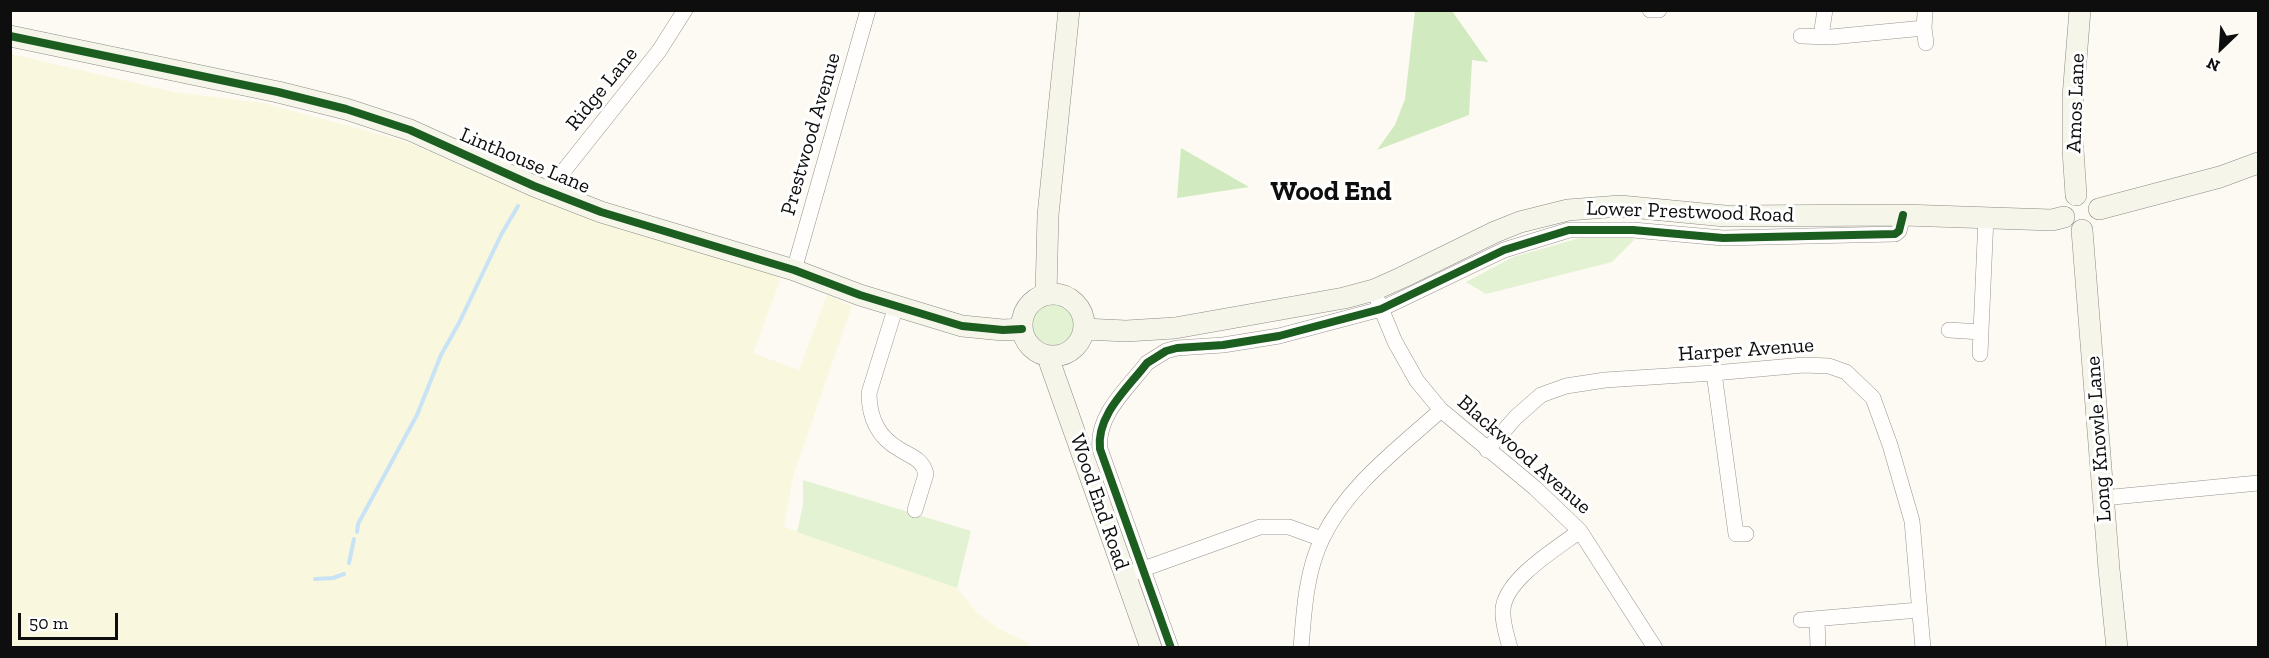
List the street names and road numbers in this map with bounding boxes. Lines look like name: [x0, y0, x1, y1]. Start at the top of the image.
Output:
street label: Ridge Lane: [561, 42, 643, 136]
street label: Prestwood Avenue: [776, 50, 846, 218]
street label: Amos Lane: [2062, 53, 2090, 153]
street label: Linthouse Lane: [456, 122, 594, 200]
street label: Lower Prestwood Road: [1586, 196, 1794, 228]
street label: Harper Avenue: [1677, 333, 1815, 367]
street label: Long Knowle Lane: [2081, 355, 2117, 523]
street label: Blackwood Avenue: [1452, 390, 1596, 520]
street label: Wood End Road: [1064, 431, 1134, 573]

